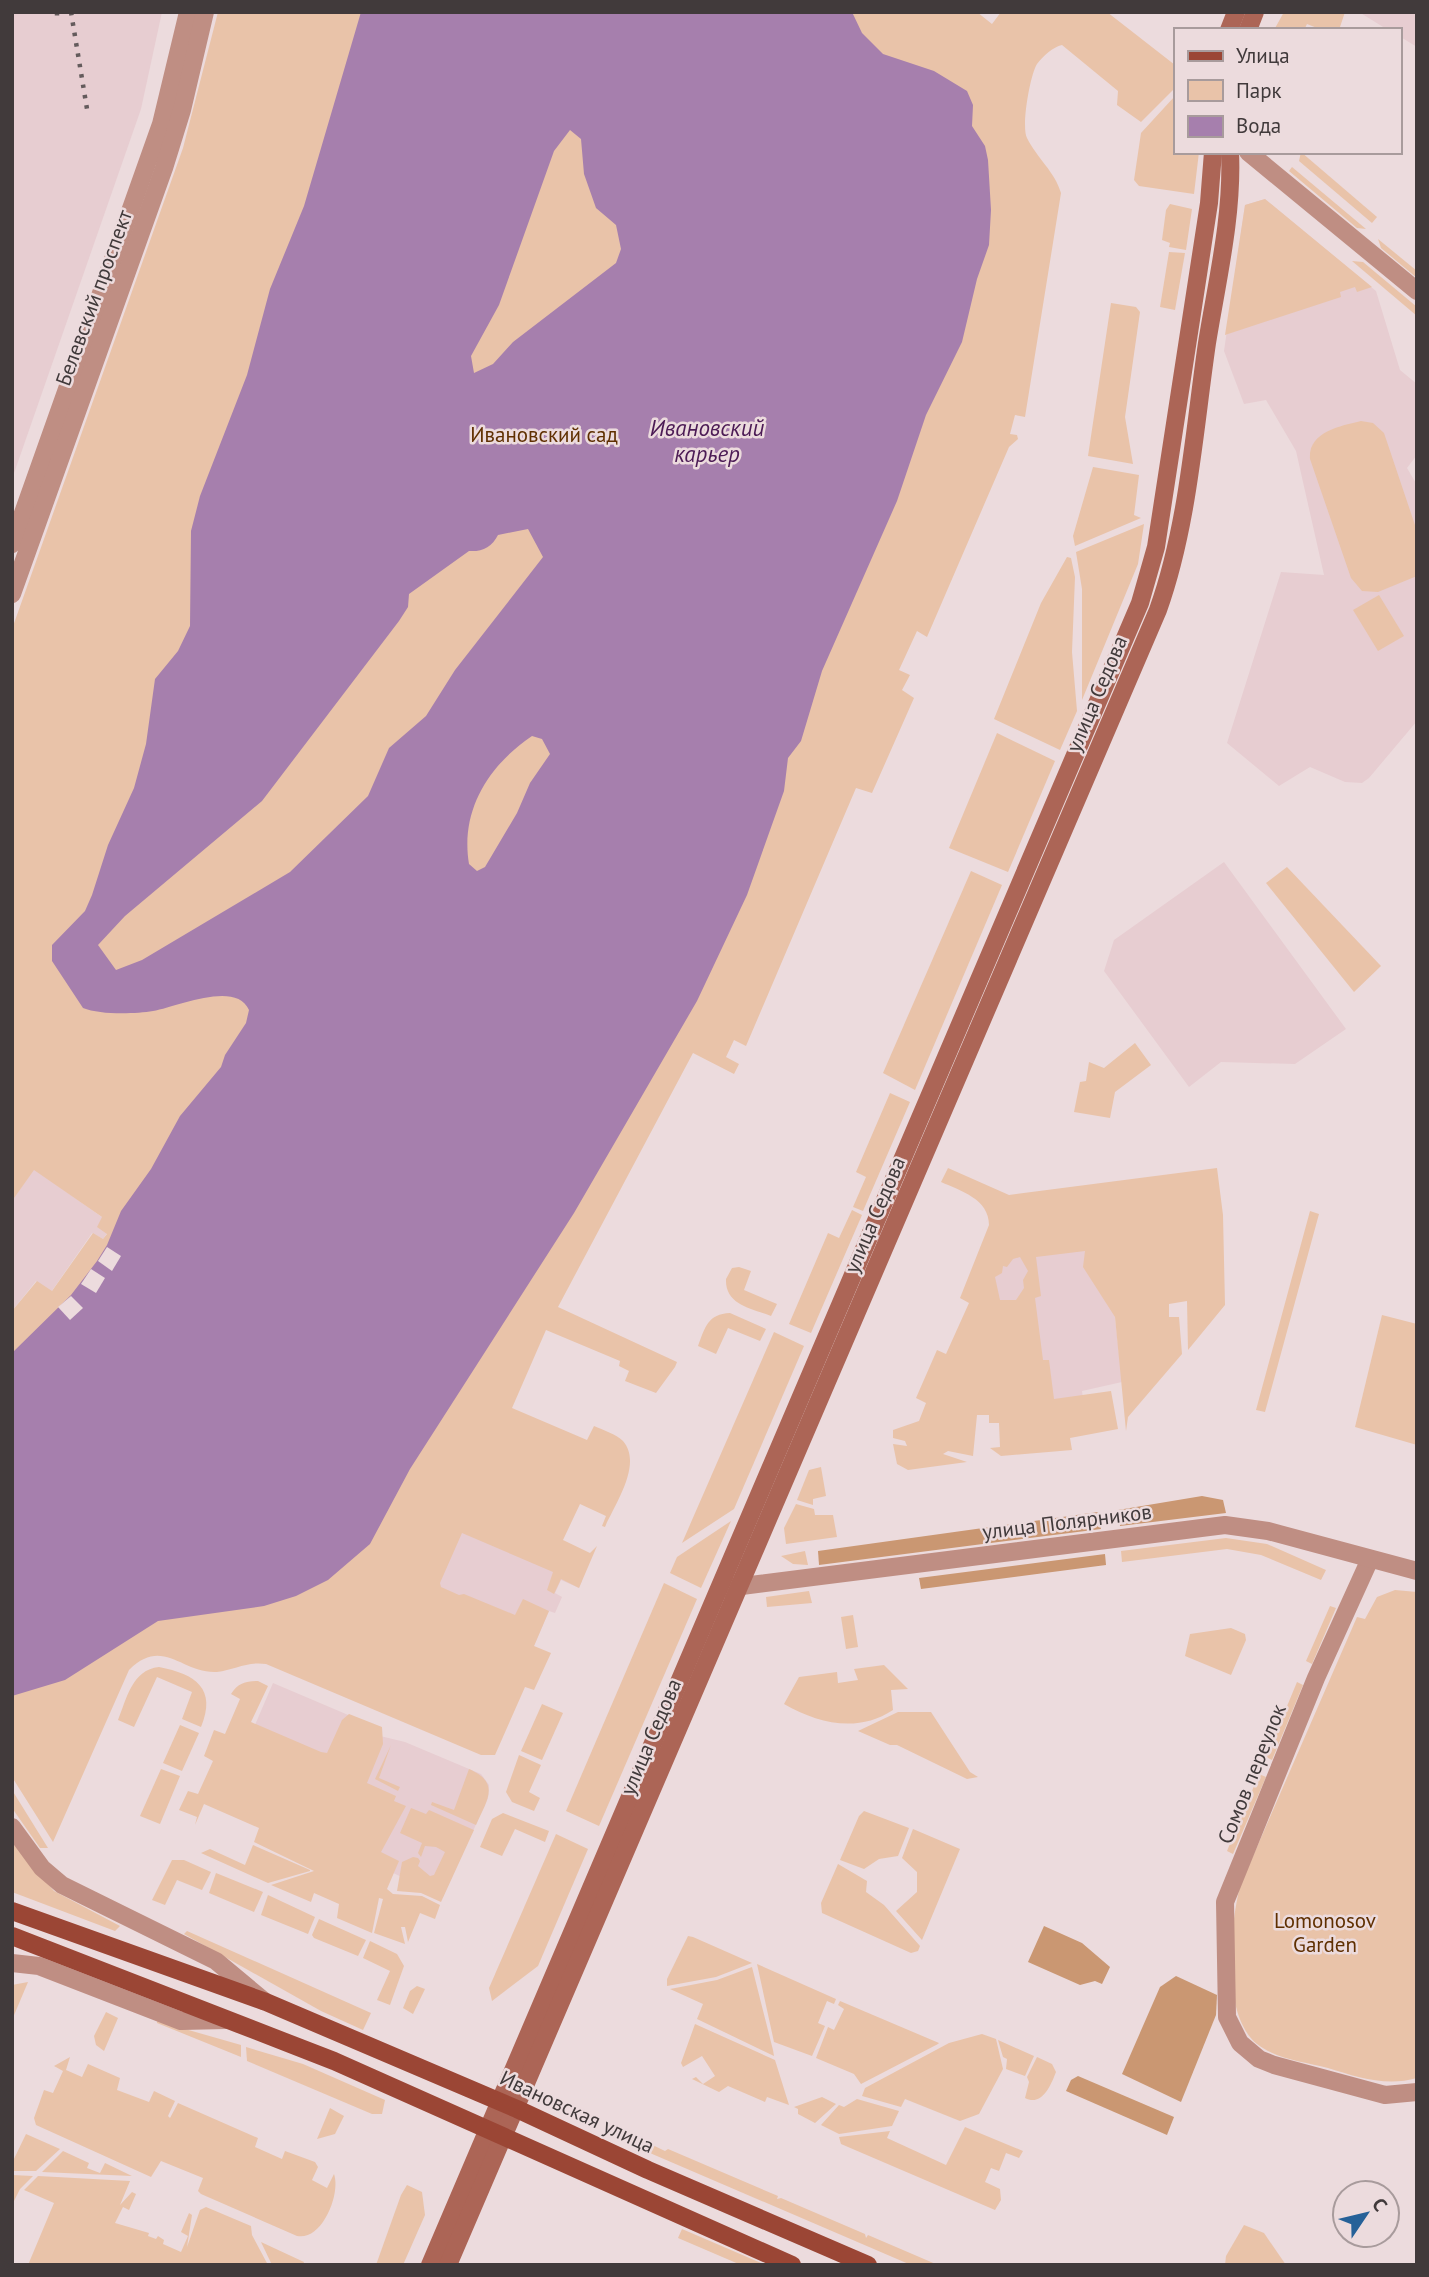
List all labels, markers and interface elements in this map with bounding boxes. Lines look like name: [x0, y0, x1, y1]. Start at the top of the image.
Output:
legend: [1174, 28, 1401, 154]
text: Улица: [1236, 42, 1290, 69]
text: Парк: [1236, 77, 1282, 104]
text: Вода: [1236, 112, 1281, 139]
street label: Белевский проспект: [49, 206, 138, 389]
water label: Ивановский карьер: [650, 413, 764, 468]
park label: Ивановский сад: [470, 421, 618, 448]
street label: улица Седова: [1060, 631, 1133, 756]
street label: улица Седова: [838, 1152, 911, 1277]
street label: улица Полярников: [981, 1498, 1153, 1545]
street label: улица Седова: [614, 1674, 687, 1799]
street label: Сомов переулок: [1211, 1700, 1292, 1848]
park label: Lomonosov Garden: [1274, 1907, 1376, 1958]
street label: Ивановская улица: [496, 2064, 659, 2159]
north arrow: [1331, 2179, 1401, 2249]
text: С: [1367, 2193, 1393, 2216]

